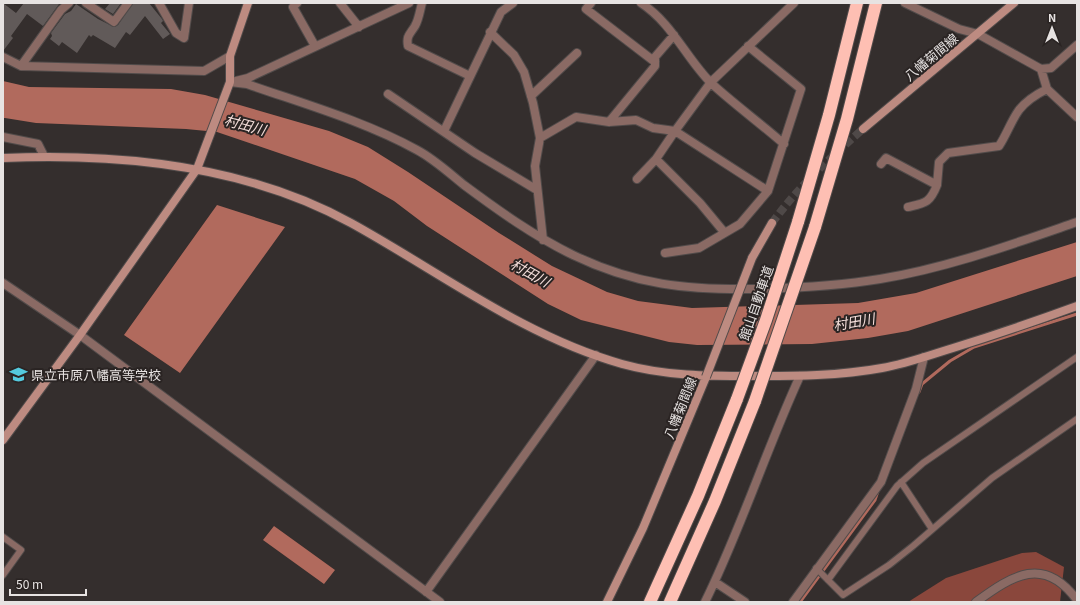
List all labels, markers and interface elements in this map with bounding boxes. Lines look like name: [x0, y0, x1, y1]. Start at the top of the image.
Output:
north arrow: [1032, 8, 1072, 48]
text: N: [1048, 9, 1056, 25]
street label: 八幡菊間線: [900, 28, 962, 85]
water label: 村田川: [222, 109, 270, 140]
water label: 村田川: [507, 253, 555, 292]
street label: 館山自動車道: [734, 263, 777, 343]
water label: 村田川: [831, 307, 878, 335]
school or university icon: 県立市原八幡高等学校: [8, 365, 28, 385]
place label: 県立市原八幡高等学校: [31, 365, 161, 384]
street label: 八幡菊間線: [659, 374, 701, 442]
scale bar: [10, 571, 86, 597]
text: 50 m: [16, 575, 43, 592]

